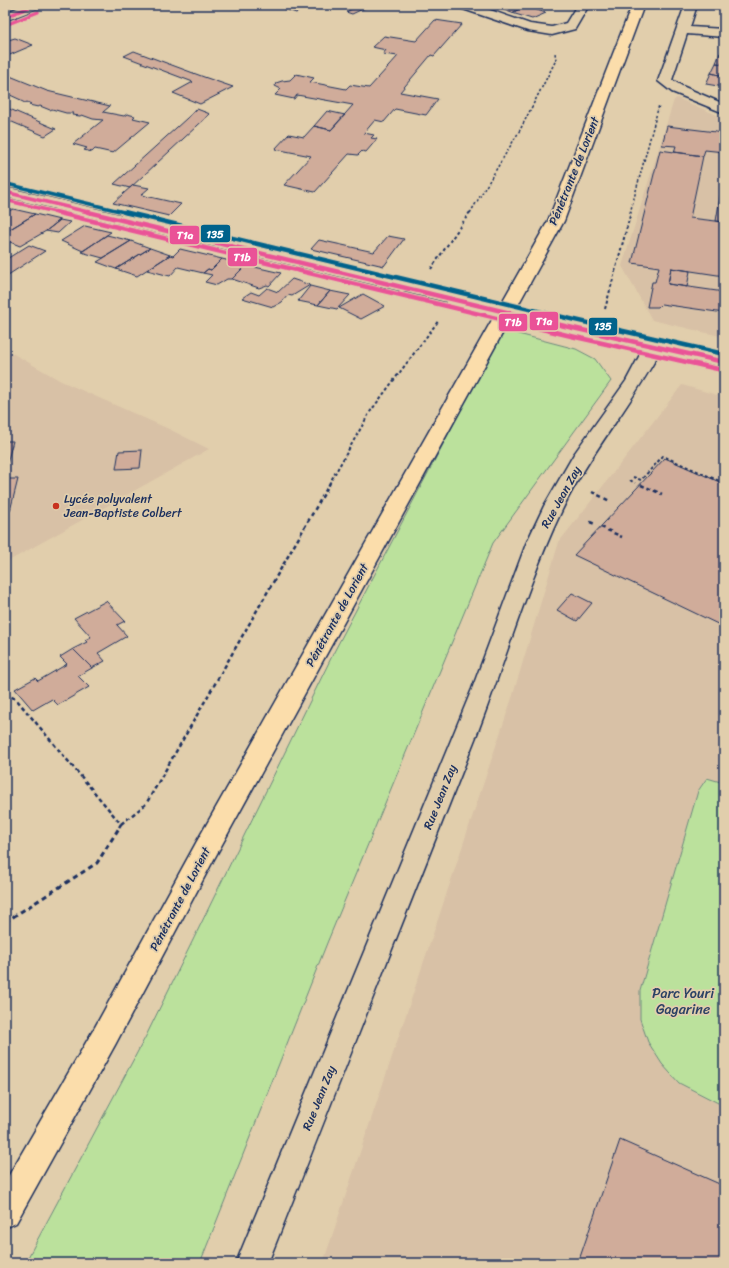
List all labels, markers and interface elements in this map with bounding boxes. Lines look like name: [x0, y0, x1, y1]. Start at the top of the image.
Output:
street label: Pénétrante de Lorient: [542, 112, 606, 229]
line badge: 135: [200, 224, 231, 243]
line badge: T1a: [169, 225, 200, 245]
text: 135: [206, 225, 224, 244]
text: T1a: [177, 226, 194, 245]
line badge: T1b: [227, 247, 258, 267]
text: T1b: [234, 248, 251, 267]
line badge: T1a: [529, 311, 559, 331]
text: T1a: [536, 312, 553, 331]
line badge: T1b: [498, 313, 528, 332]
text: T1b: [505, 313, 522, 332]
line badge: 135: [588, 317, 618, 336]
text: 135: [594, 317, 612, 336]
street label: Rue Jean Zay: [535, 461, 588, 532]
place label: Lycée polyvalent Jean-Baptiste Colbert: [63, 488, 183, 524]
marker: Lycée polyvalent Jean-Baptiste Colbert: [51, 501, 61, 511]
street label: Pénétrante de Lorient: [299, 558, 375, 671]
street label: Rue Jean Zay: [417, 760, 463, 833]
street label: Pénétrante de Lorient: [143, 842, 217, 955]
park label: Parc Youri Gagarine: [652, 981, 715, 1022]
street label: Rue Jean Zay: [296, 1061, 342, 1134]

